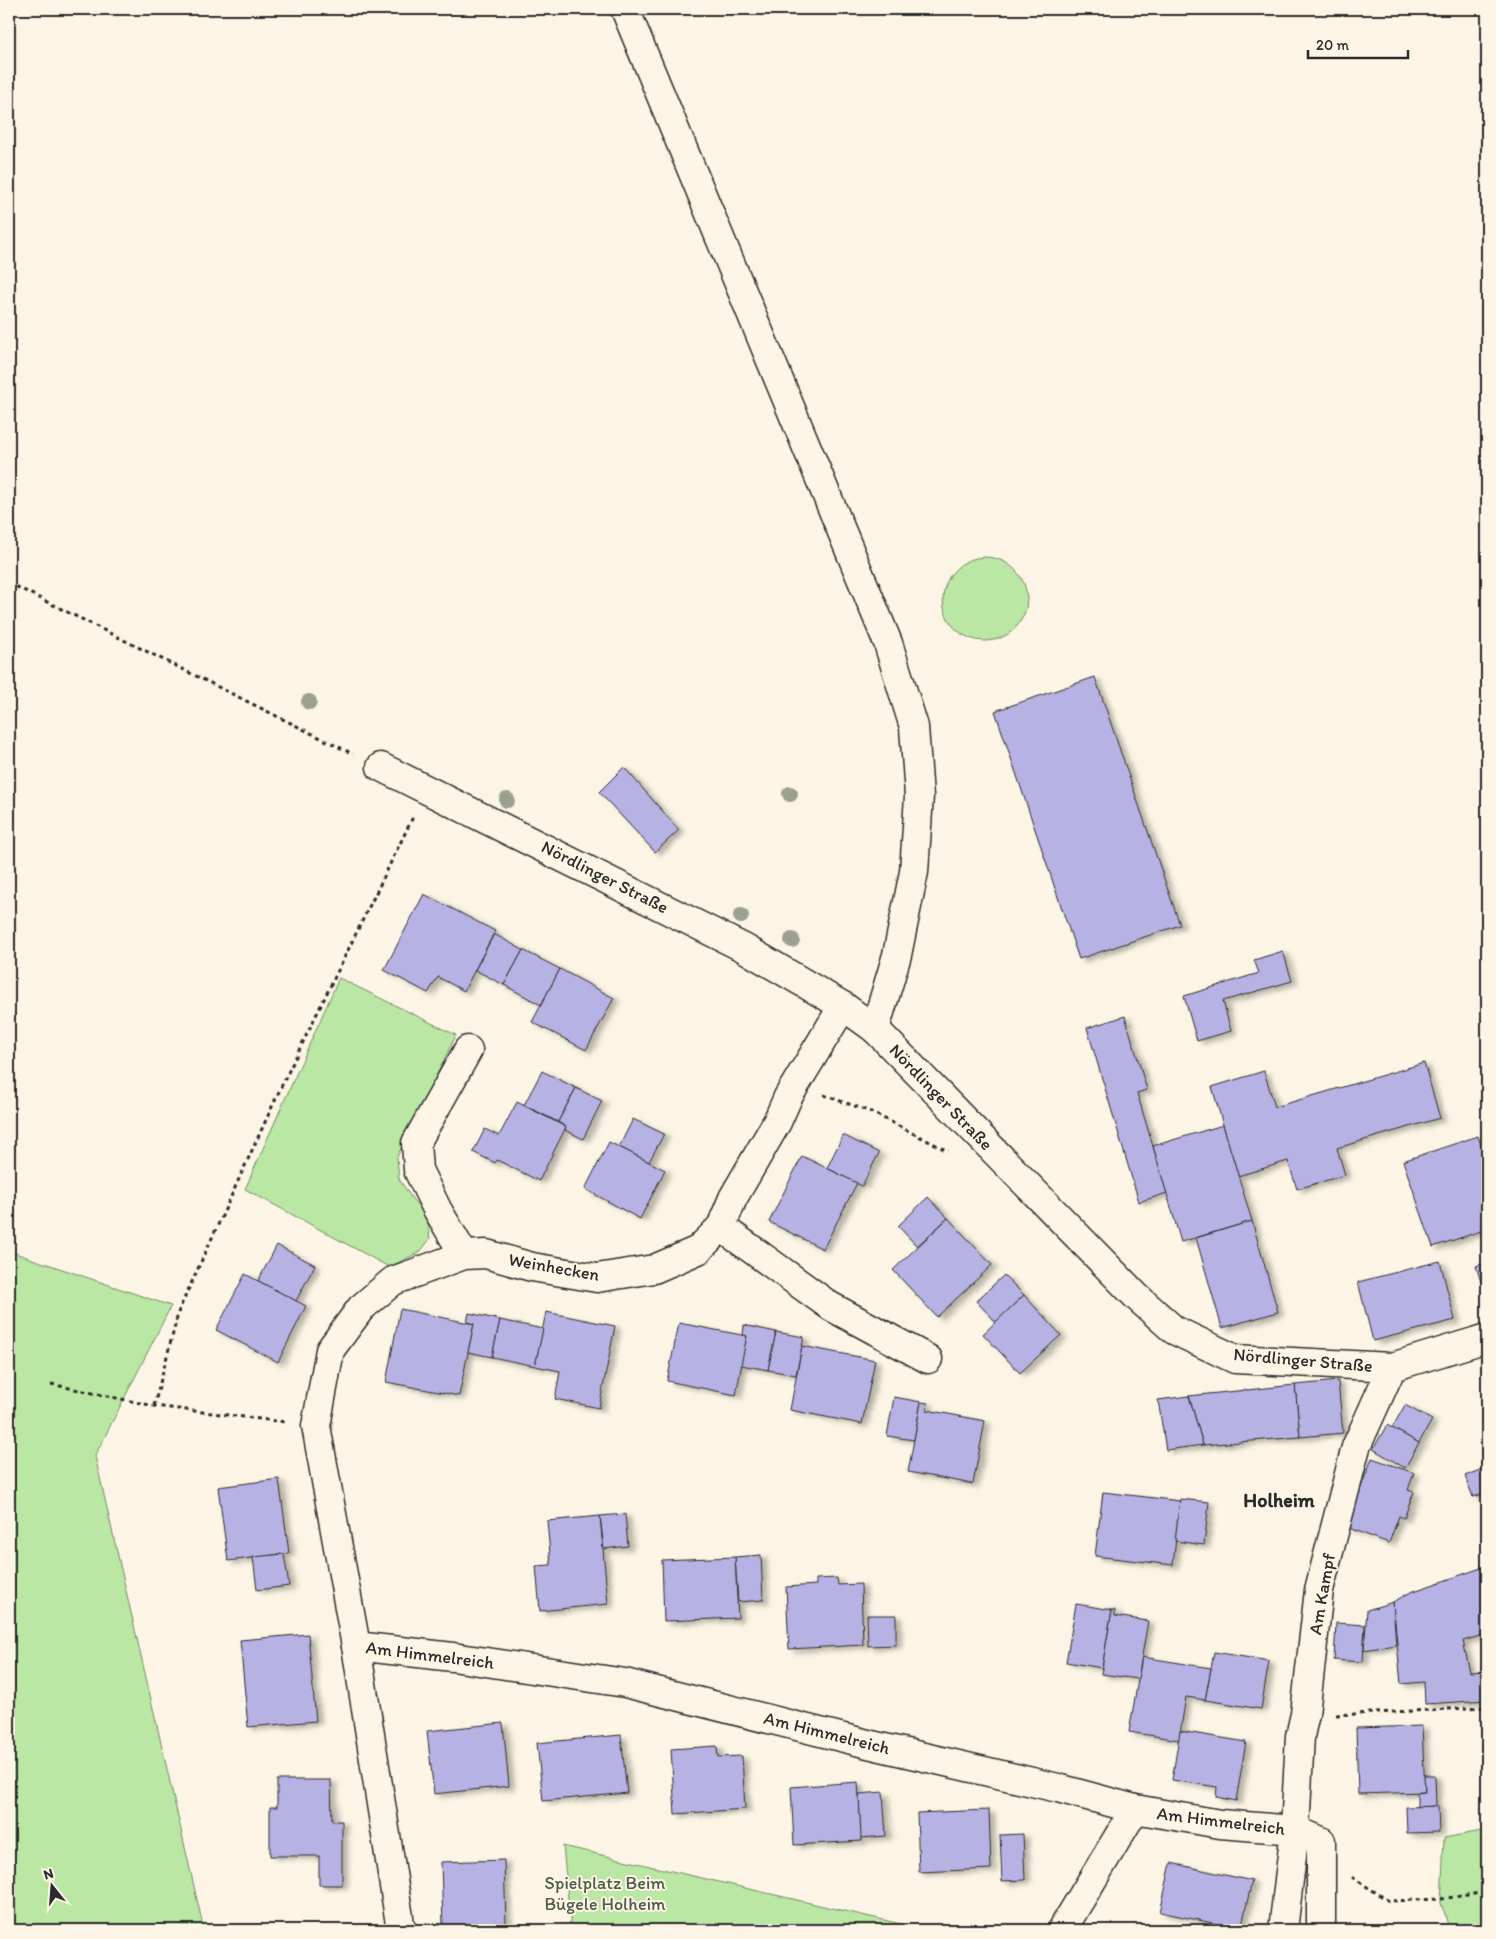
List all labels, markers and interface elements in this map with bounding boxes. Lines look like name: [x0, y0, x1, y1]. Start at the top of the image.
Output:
scale bar: [1308, 28, 1408, 60]
text: 20 m: [1316, 36, 1350, 54]
street label: Nördlinger Straße: [538, 836, 672, 918]
street label: Nördlinger Straße: [885, 1039, 997, 1155]
street label: Weinhecken: [507, 1248, 601, 1286]
street label: Nördlinger Straße: [1233, 1343, 1373, 1377]
district label: Holheim: [1243, 1488, 1315, 1512]
street label: Am Kampf: [1304, 1551, 1340, 1636]
street label: Am Himmelreich: [365, 1636, 496, 1674]
street label: Am Himmelreich: [762, 1707, 893, 1759]
street label: Am Himmelreich: [1156, 1802, 1287, 1840]
north arrow: [28, 1862, 78, 1912]
text: N: [41, 1865, 55, 1884]
park label: Spielplatz Beim Bügele Holheim: [544, 1872, 666, 1915]

